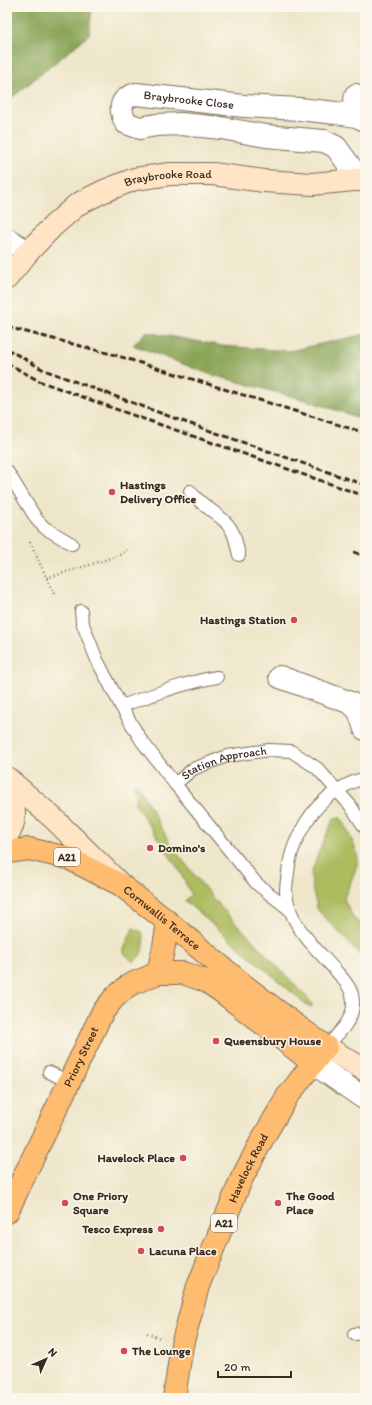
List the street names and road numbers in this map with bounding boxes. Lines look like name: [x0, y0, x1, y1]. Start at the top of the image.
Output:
street label: Braybrooke Close: [143, 88, 235, 112]
street label: Braybrooke Road: [122, 167, 212, 190]
street label: Station Approach: [178, 743, 267, 783]
road number: A21: [54, 848, 80, 866]
street label: Cornwallis Terrace: [120, 882, 203, 953]
street label: Priory Street: [61, 1024, 102, 1089]
street label: Havelock Road: [226, 1130, 271, 1205]
road number: A21: [211, 1214, 237, 1232]

